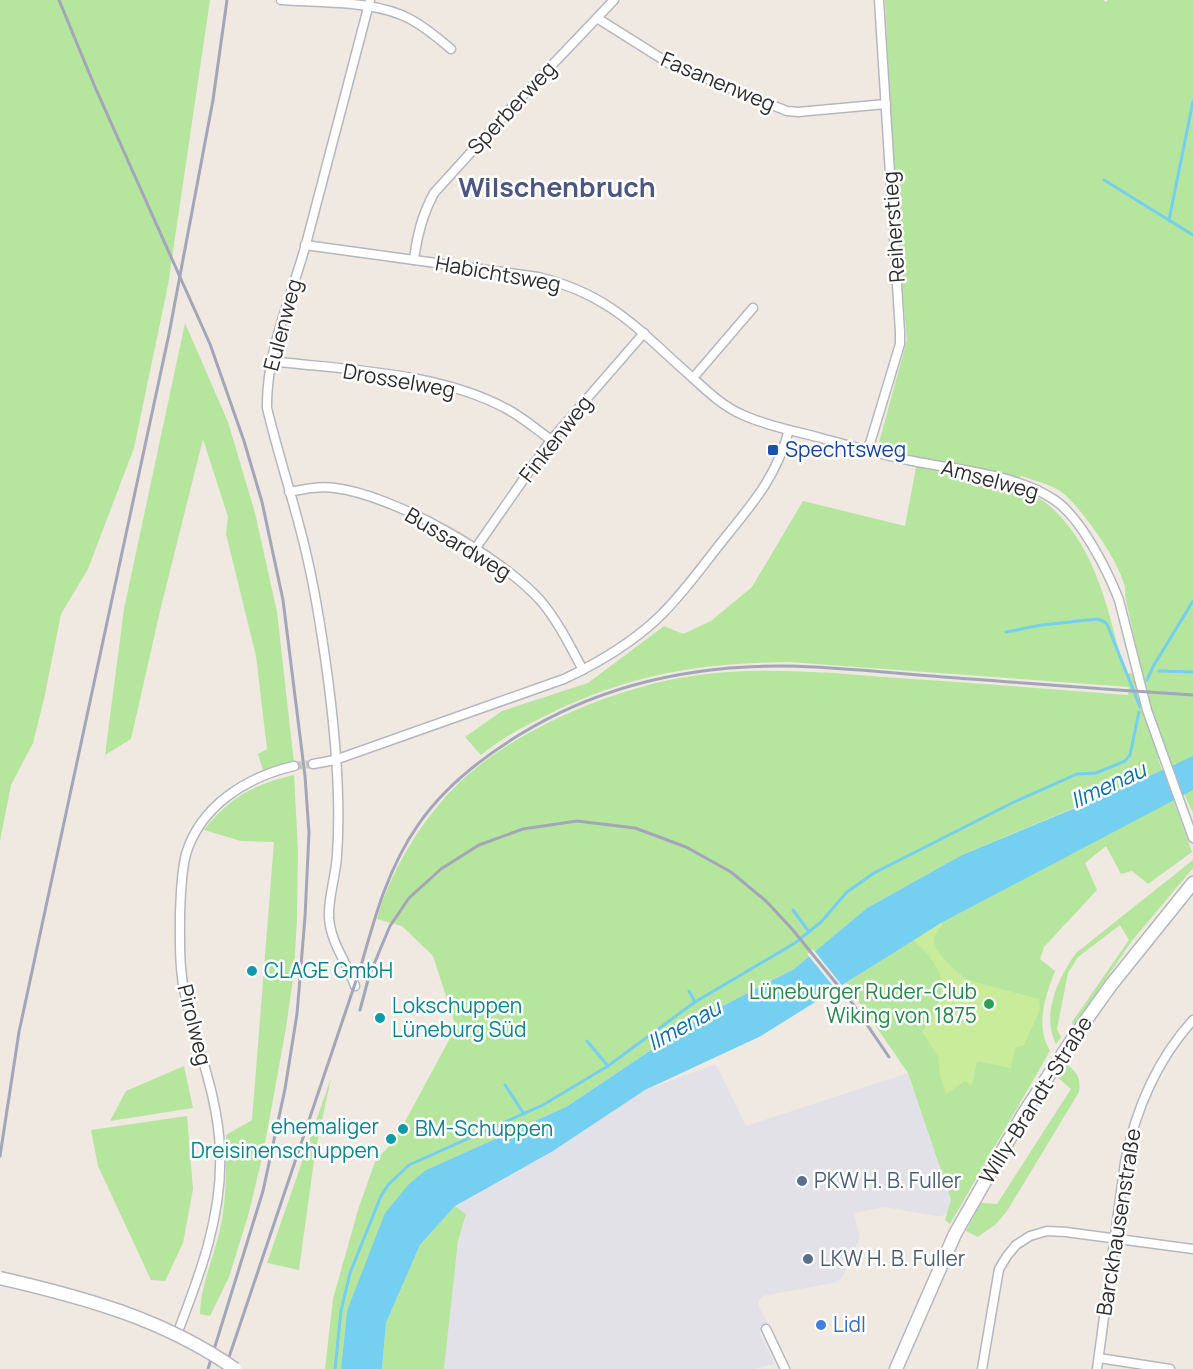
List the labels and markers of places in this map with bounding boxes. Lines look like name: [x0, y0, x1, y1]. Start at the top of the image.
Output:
place label: Spechtsweg: [785, 435, 906, 463]
marker: Spechtsweg: [766, 443, 780, 457]
place label: CLAGE GmbH: [264, 956, 393, 984]
marker: CLAGE GmbH: [245, 964, 259, 978]
place label: Lüneburger Ruder-Club Wiking von 1875: [749, 977, 977, 1029]
place label: Lokschuppen Lüneburg Süd: [392, 991, 526, 1043]
marker: Lüneburger Ruder-Club Wiking von 1875: [982, 997, 996, 1011]
marker: Lokschuppen Lüneburg Süd: [373, 1011, 387, 1025]
place label: ehemaliger Dreisinenschuppen: [191, 1112, 379, 1164]
place label: BM-Schuppen: [415, 1114, 553, 1142]
marker: BM-Schuppen: [396, 1122, 410, 1136]
marker: ehemaliger Dreisinenschuppen: [384, 1132, 398, 1146]
place label: PKW H. B. Fuller: [814, 1166, 962, 1194]
marker: PKW H. B. Fuller: [795, 1174, 809, 1188]
place label: LKW H. B. Fuller: [820, 1244, 966, 1272]
marker: LKW H. B. Fuller: [801, 1252, 815, 1266]
place label: Lidl: [833, 1310, 866, 1338]
marker: Lidl: [814, 1318, 828, 1332]

